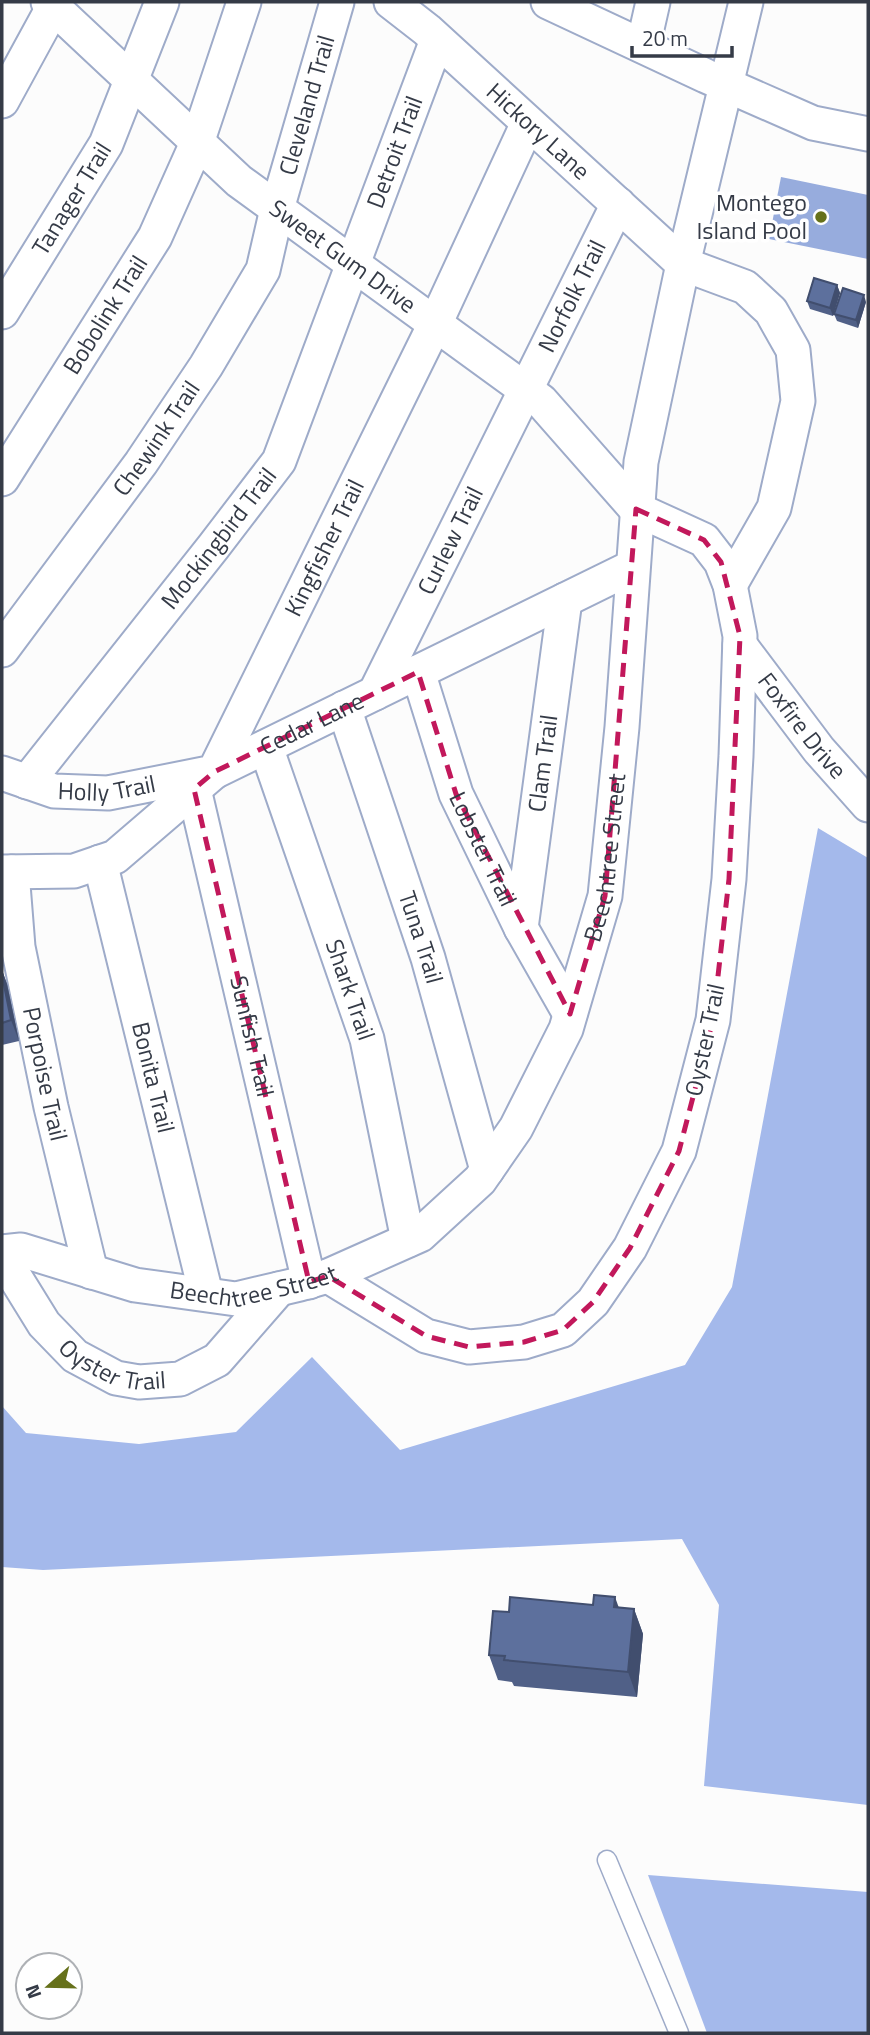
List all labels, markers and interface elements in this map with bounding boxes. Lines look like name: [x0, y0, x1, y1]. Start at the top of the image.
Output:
scale bar: [632, 14, 732, 58]
text: 20 m: [642, 22, 688, 54]
street label: Cleveland Trail: [269, 31, 343, 179]
street label: Hickory Lane: [479, 74, 599, 188]
street label: Detroit Trail: [356, 90, 431, 213]
street label: Tanager Trail: [22, 135, 120, 262]
place label: Montego Island Pool: [696, 184, 807, 248]
street label: Sweet Gum Drive: [262, 190, 424, 322]
marker: Montego Island Pool: [813, 209, 829, 225]
street label: Norfolk Trail: [528, 233, 614, 358]
street label: Bobolink Trail: [54, 248, 156, 381]
street label: Chewink Trail: [103, 373, 208, 503]
street label: Mockingbird Trail: [152, 460, 285, 617]
street label: Kingfisher Trail: [275, 473, 373, 622]
street label: Curlew Trail: [408, 480, 492, 601]
street label: Foxfire Drive: [750, 664, 856, 787]
street label: Cedar Lane: [253, 682, 370, 764]
street label: Clam Trail: [518, 713, 566, 814]
street label: Holly Trail: [57, 765, 159, 810]
street label: Beechtree Street: [573, 771, 634, 946]
street label: Lobster Trail: [440, 785, 527, 912]
street label: Tuna Trail: [390, 886, 453, 987]
street label: Shark Trail: [317, 934, 385, 1045]
street label: Sunfish Trail: [221, 972, 284, 1100]
street label: Oyster Trail: [675, 980, 734, 1099]
street label: Porpoise Trail: [14, 1004, 78, 1144]
street label: Bonita Trail: [123, 1018, 185, 1137]
street label: Beechtree Street: [168, 1255, 344, 1316]
street label: Oyster Trail: [51, 1330, 167, 1399]
north arrow: [14, 1951, 84, 2021]
text: N: [17, 1981, 48, 2003]

